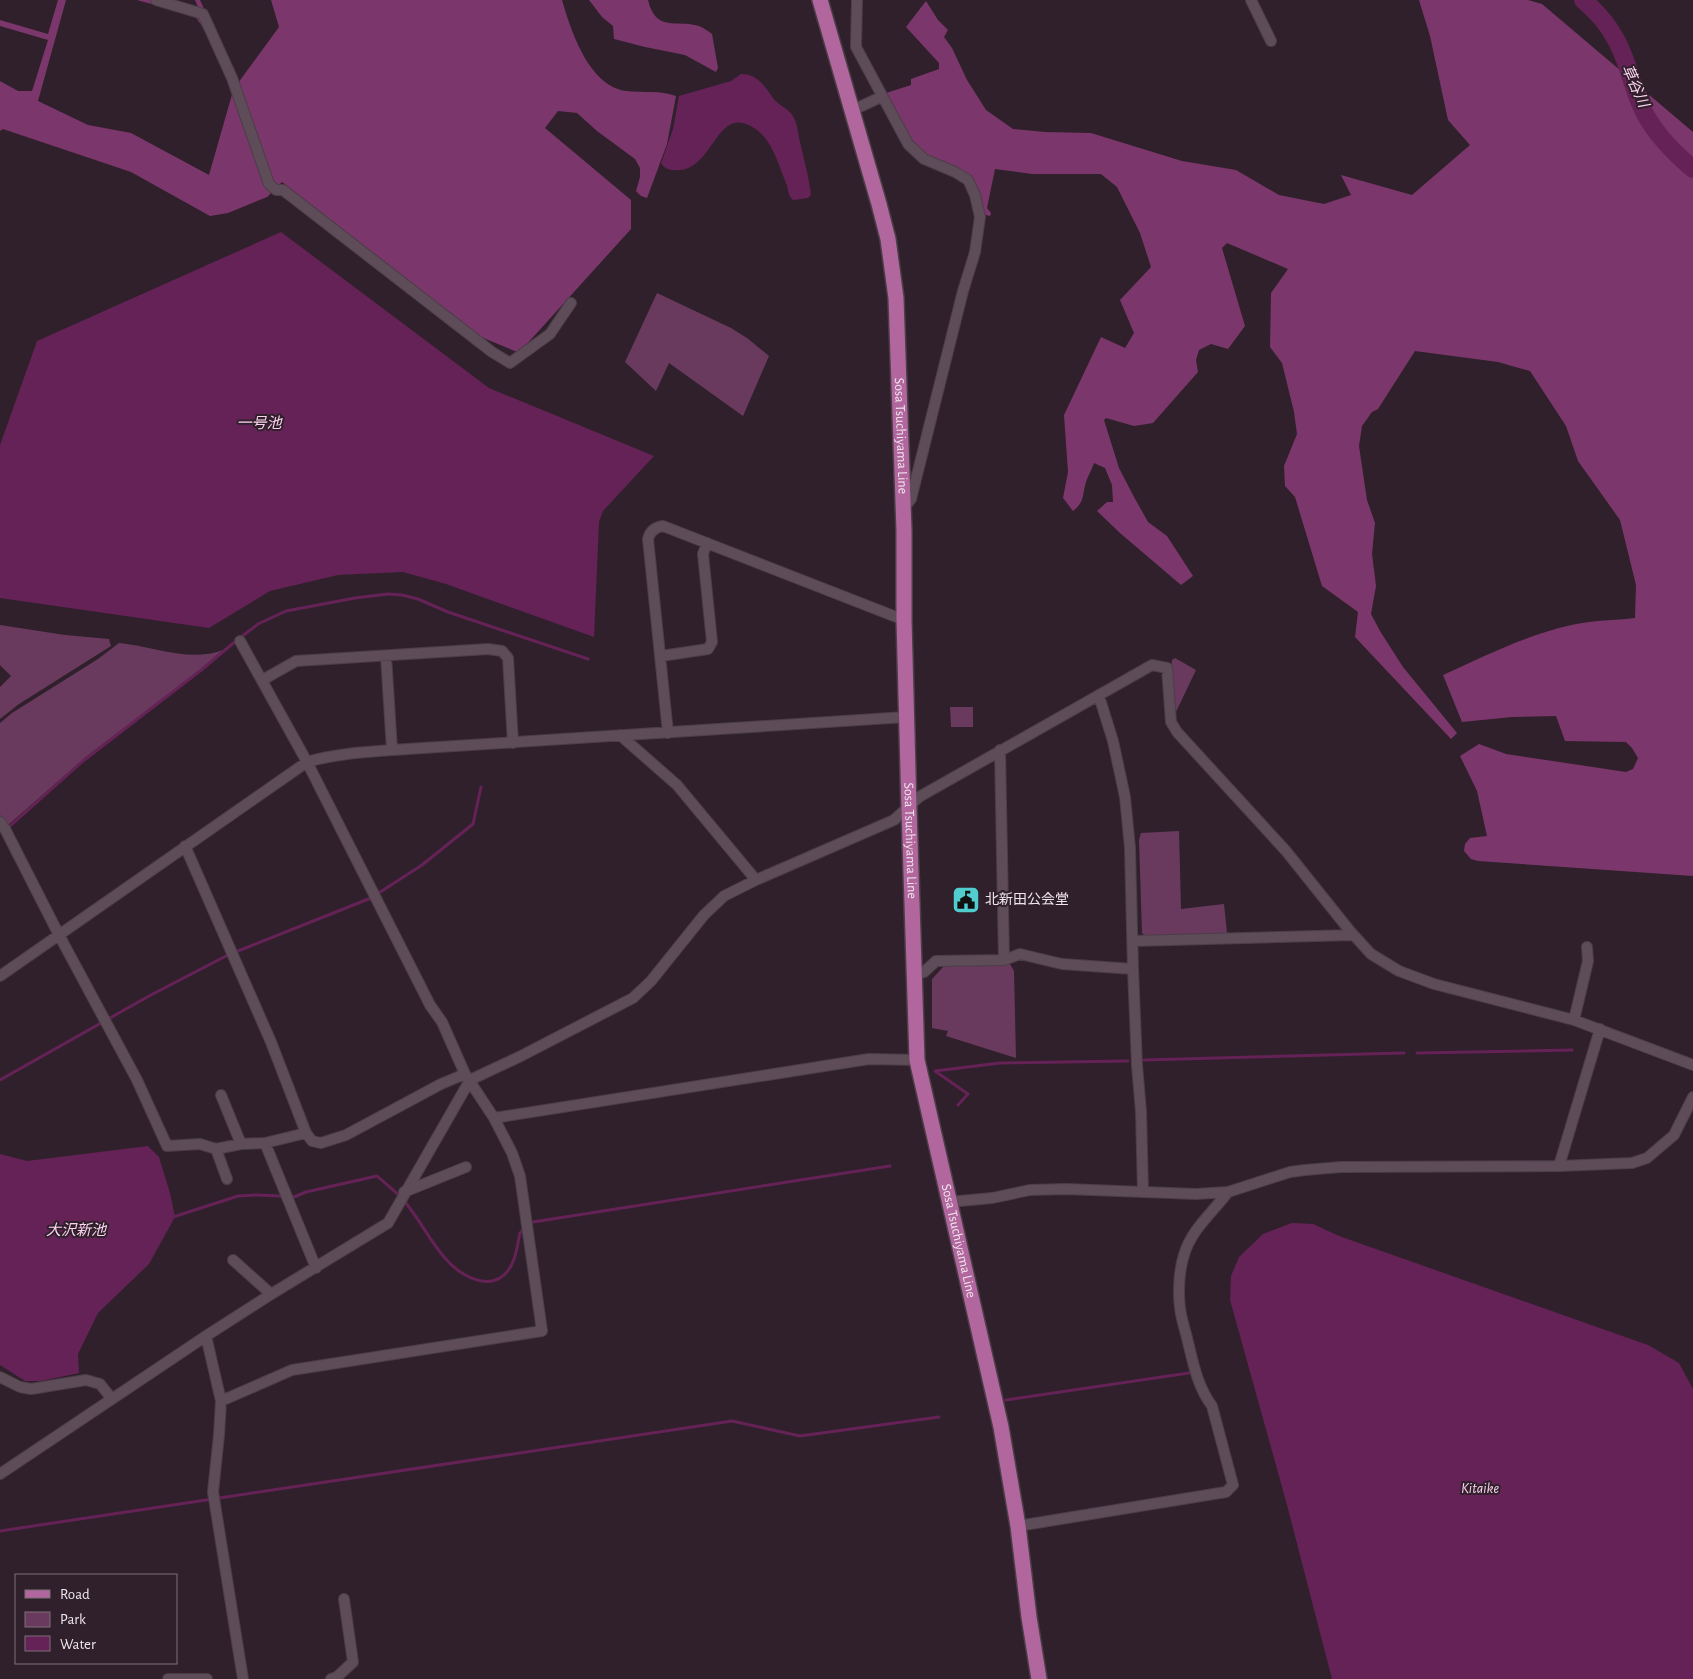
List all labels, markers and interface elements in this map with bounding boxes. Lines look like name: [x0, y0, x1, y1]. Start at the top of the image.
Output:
water label: 草谷川: [1619, 62, 1653, 111]
street label: Sosa Tsuchiyama Line: [892, 377, 910, 494]
water label: 一号池: [236, 415, 283, 431]
street label: Sosa Tsuchiyama Line: [901, 782, 919, 899]
public building icon: 北新田公会堂: [951, 885, 981, 915]
place label: 北新田公会堂: [985, 891, 1069, 907]
street label: Sosa Tsuchiyama Line: [939, 1183, 978, 1299]
water label: 大沢新池: [46, 1222, 108, 1238]
water label: Kitaike: [1461, 1481, 1499, 1496]
legend: [15, 1574, 178, 1664]
text: Road: [60, 1587, 90, 1602]
text: Park: [60, 1612, 86, 1627]
text: Water: [60, 1637, 96, 1652]

